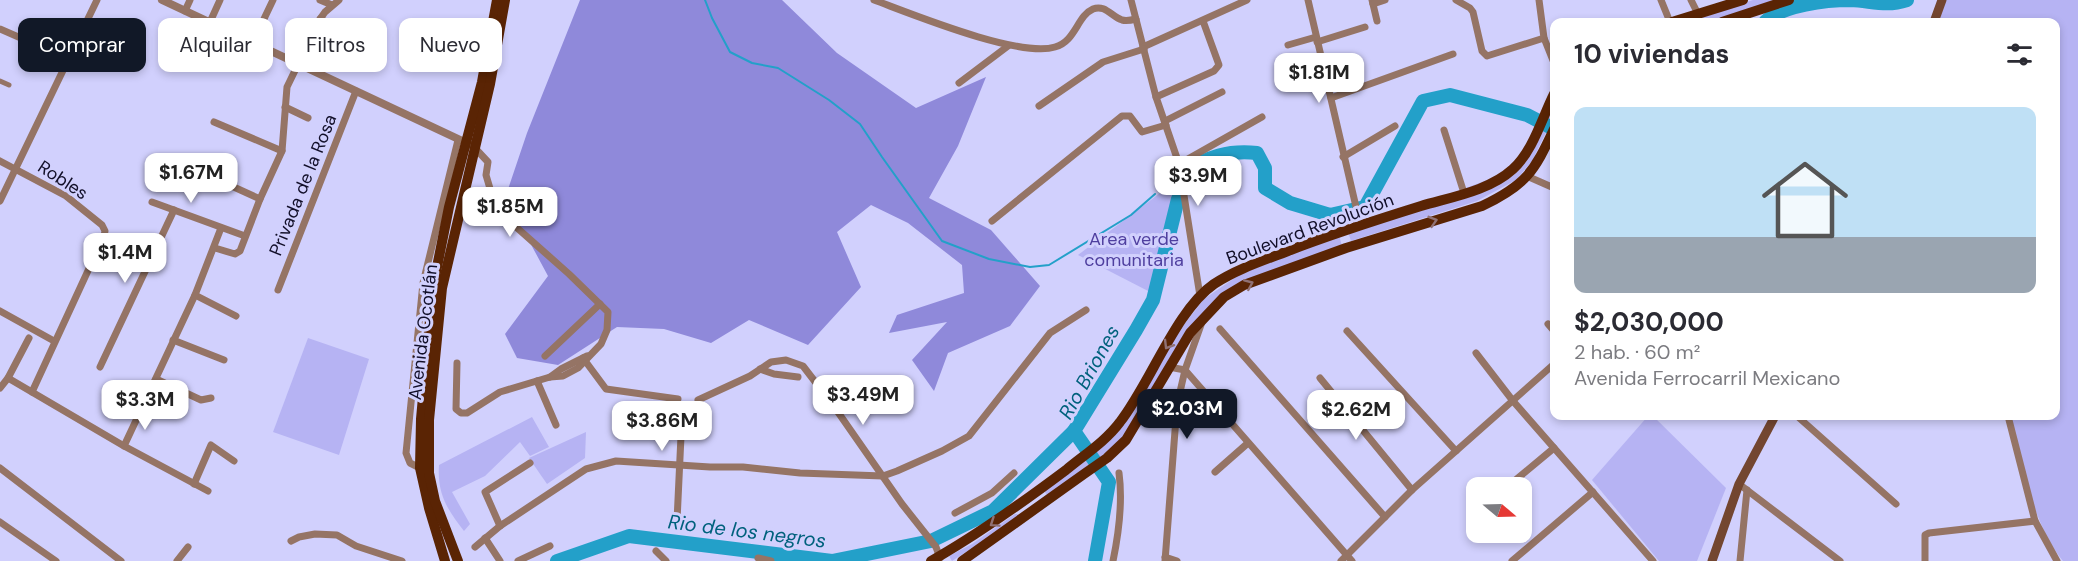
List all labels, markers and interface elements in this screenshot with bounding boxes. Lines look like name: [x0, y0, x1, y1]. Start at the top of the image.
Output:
chip: Comprar: [18, 18, 146, 72]
chip: Alquilar: [158, 18, 273, 72]
chip: Filtros: [285, 18, 387, 72]
chip: Nuevo: [399, 18, 502, 72]
text: 10 viviendas: [1574, 37, 1729, 71]
icon: filters: [2003, 38, 2036, 71]
pin: $1.81M: [1270, 53, 1368, 104]
text: $1.81M: [1288, 59, 1350, 85]
street label: Privada de la Rosa: [264, 111, 342, 259]
icon: home: [1751, 146, 1859, 254]
pin: $1.67M: [142, 153, 240, 204]
street label: Robles: [33, 155, 93, 205]
pin: $3.9M: [1156, 156, 1240, 207]
text: $1.67M: [159, 159, 223, 185]
text: $3.9M: [1169, 162, 1228, 188]
pin: $1.85M: [461, 187, 559, 238]
street label: Boulevard Revolución: [1223, 188, 1397, 270]
text: $1.85M: [476, 193, 544, 219]
one-way arrow: [1427, 215, 1438, 228]
park label: Area verde comunitaria: [1084, 227, 1184, 272]
pin: $1.4M: [83, 233, 167, 284]
text: $1.4M: [97, 239, 153, 265]
street label: Avenida Ocotlán: [403, 263, 443, 401]
one-way arrow: [1243, 279, 1254, 291]
text: $2,030,000: [1574, 305, 1724, 339]
water label: Rio Briones: [1053, 320, 1125, 424]
one-way arrow: [1163, 339, 1175, 349]
text: 2 hab. · 60 m²: [1574, 339, 1700, 365]
text: Avenida Ferrocarril Mexicano: [1574, 365, 1840, 391]
pin: $3.49M: [814, 375, 912, 426]
pin: $3.3M: [103, 380, 187, 431]
text: $3.49M: [827, 381, 899, 407]
text: $3.3M: [116, 386, 174, 412]
pin: $2.03M: [1138, 389, 1236, 440]
pin: $2.62M: [1307, 390, 1405, 441]
text: $2.03M: [1151, 395, 1223, 421]
text: $2.62M: [1321, 396, 1391, 422]
pin: $3.86M: [613, 401, 711, 452]
text: $3.86M: [626, 407, 698, 433]
north arrow: [1466, 477, 1532, 543]
map controls: [1466, 477, 1532, 543]
water label: Rio de los negros: [667, 508, 827, 554]
one-way arrow: [990, 515, 1001, 526]

